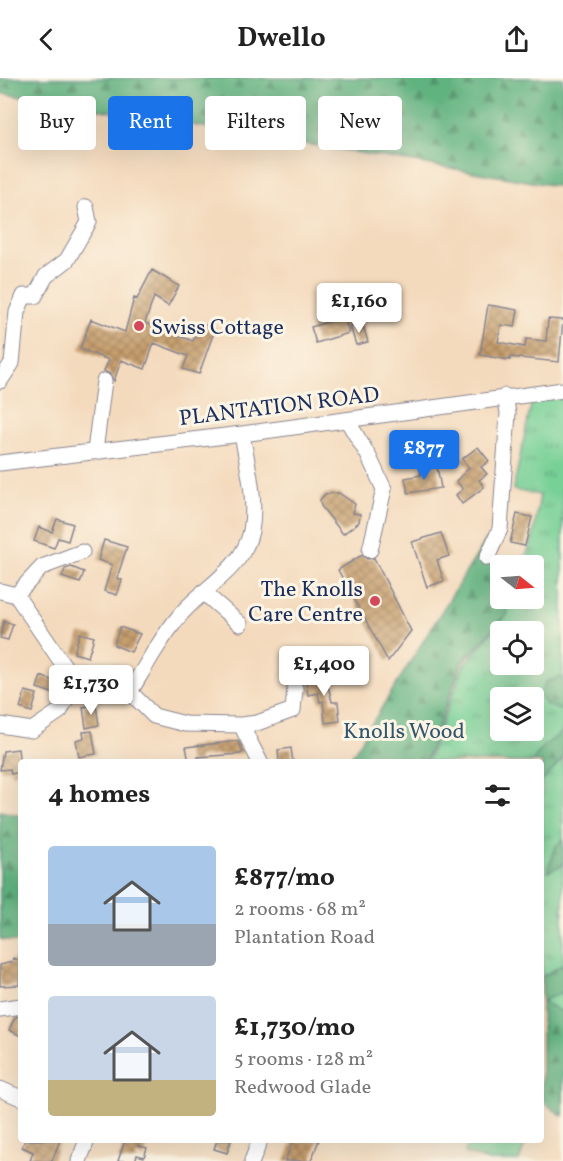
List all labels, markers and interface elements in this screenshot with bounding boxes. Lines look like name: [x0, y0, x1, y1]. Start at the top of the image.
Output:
text: Dwello: [237, 20, 326, 58]
icon: back: [30, 23, 63, 56]
icon: share: [500, 23, 533, 56]
chip: Buy: [18, 96, 96, 150]
chip: Rent: [108, 96, 193, 150]
chip: Filters: [205, 96, 306, 150]
chip: New: [318, 96, 402, 150]
pin: £1,160: [310, 283, 408, 334]
text: £1,160: [331, 288, 387, 316]
place label: Swiss Cottage: [151, 313, 284, 344]
marker: Swiss Cottage: [132, 319, 146, 333]
street label: PLANTATION ROAD: [178, 380, 381, 435]
pin: £877: [388, 430, 460, 481]
text: £877: [403, 435, 445, 463]
north arrow: [490, 555, 544, 609]
map controls: [490, 555, 544, 741]
place label: The Knolls Care Centre: [248, 575, 363, 631]
marker: The Knolls Care Centre: [368, 594, 382, 608]
button: locate: [490, 621, 544, 675]
pin: £1,400: [275, 646, 373, 697]
text: £1,400: [293, 651, 355, 679]
pin: £1,730: [42, 665, 140, 716]
text: £1,730: [63, 670, 119, 698]
button: layers: [490, 687, 544, 741]
park label: Knolls Wood: [343, 717, 465, 748]
text: 4 homes: [48, 777, 150, 813]
icon: filters: [481, 779, 514, 812]
text: £877/mo: [234, 860, 335, 896]
icon: home: [96, 870, 168, 942]
text: 2 rooms · 68 m²: [234, 896, 366, 924]
text: Plantation Road: [234, 924, 375, 952]
text: £1,730/mo: [234, 1010, 355, 1046]
icon: home: [96, 1020, 168, 1092]
text: 5 rooms · 128 m²: [234, 1046, 373, 1074]
text: Redwood Glade: [234, 1074, 371, 1102]

